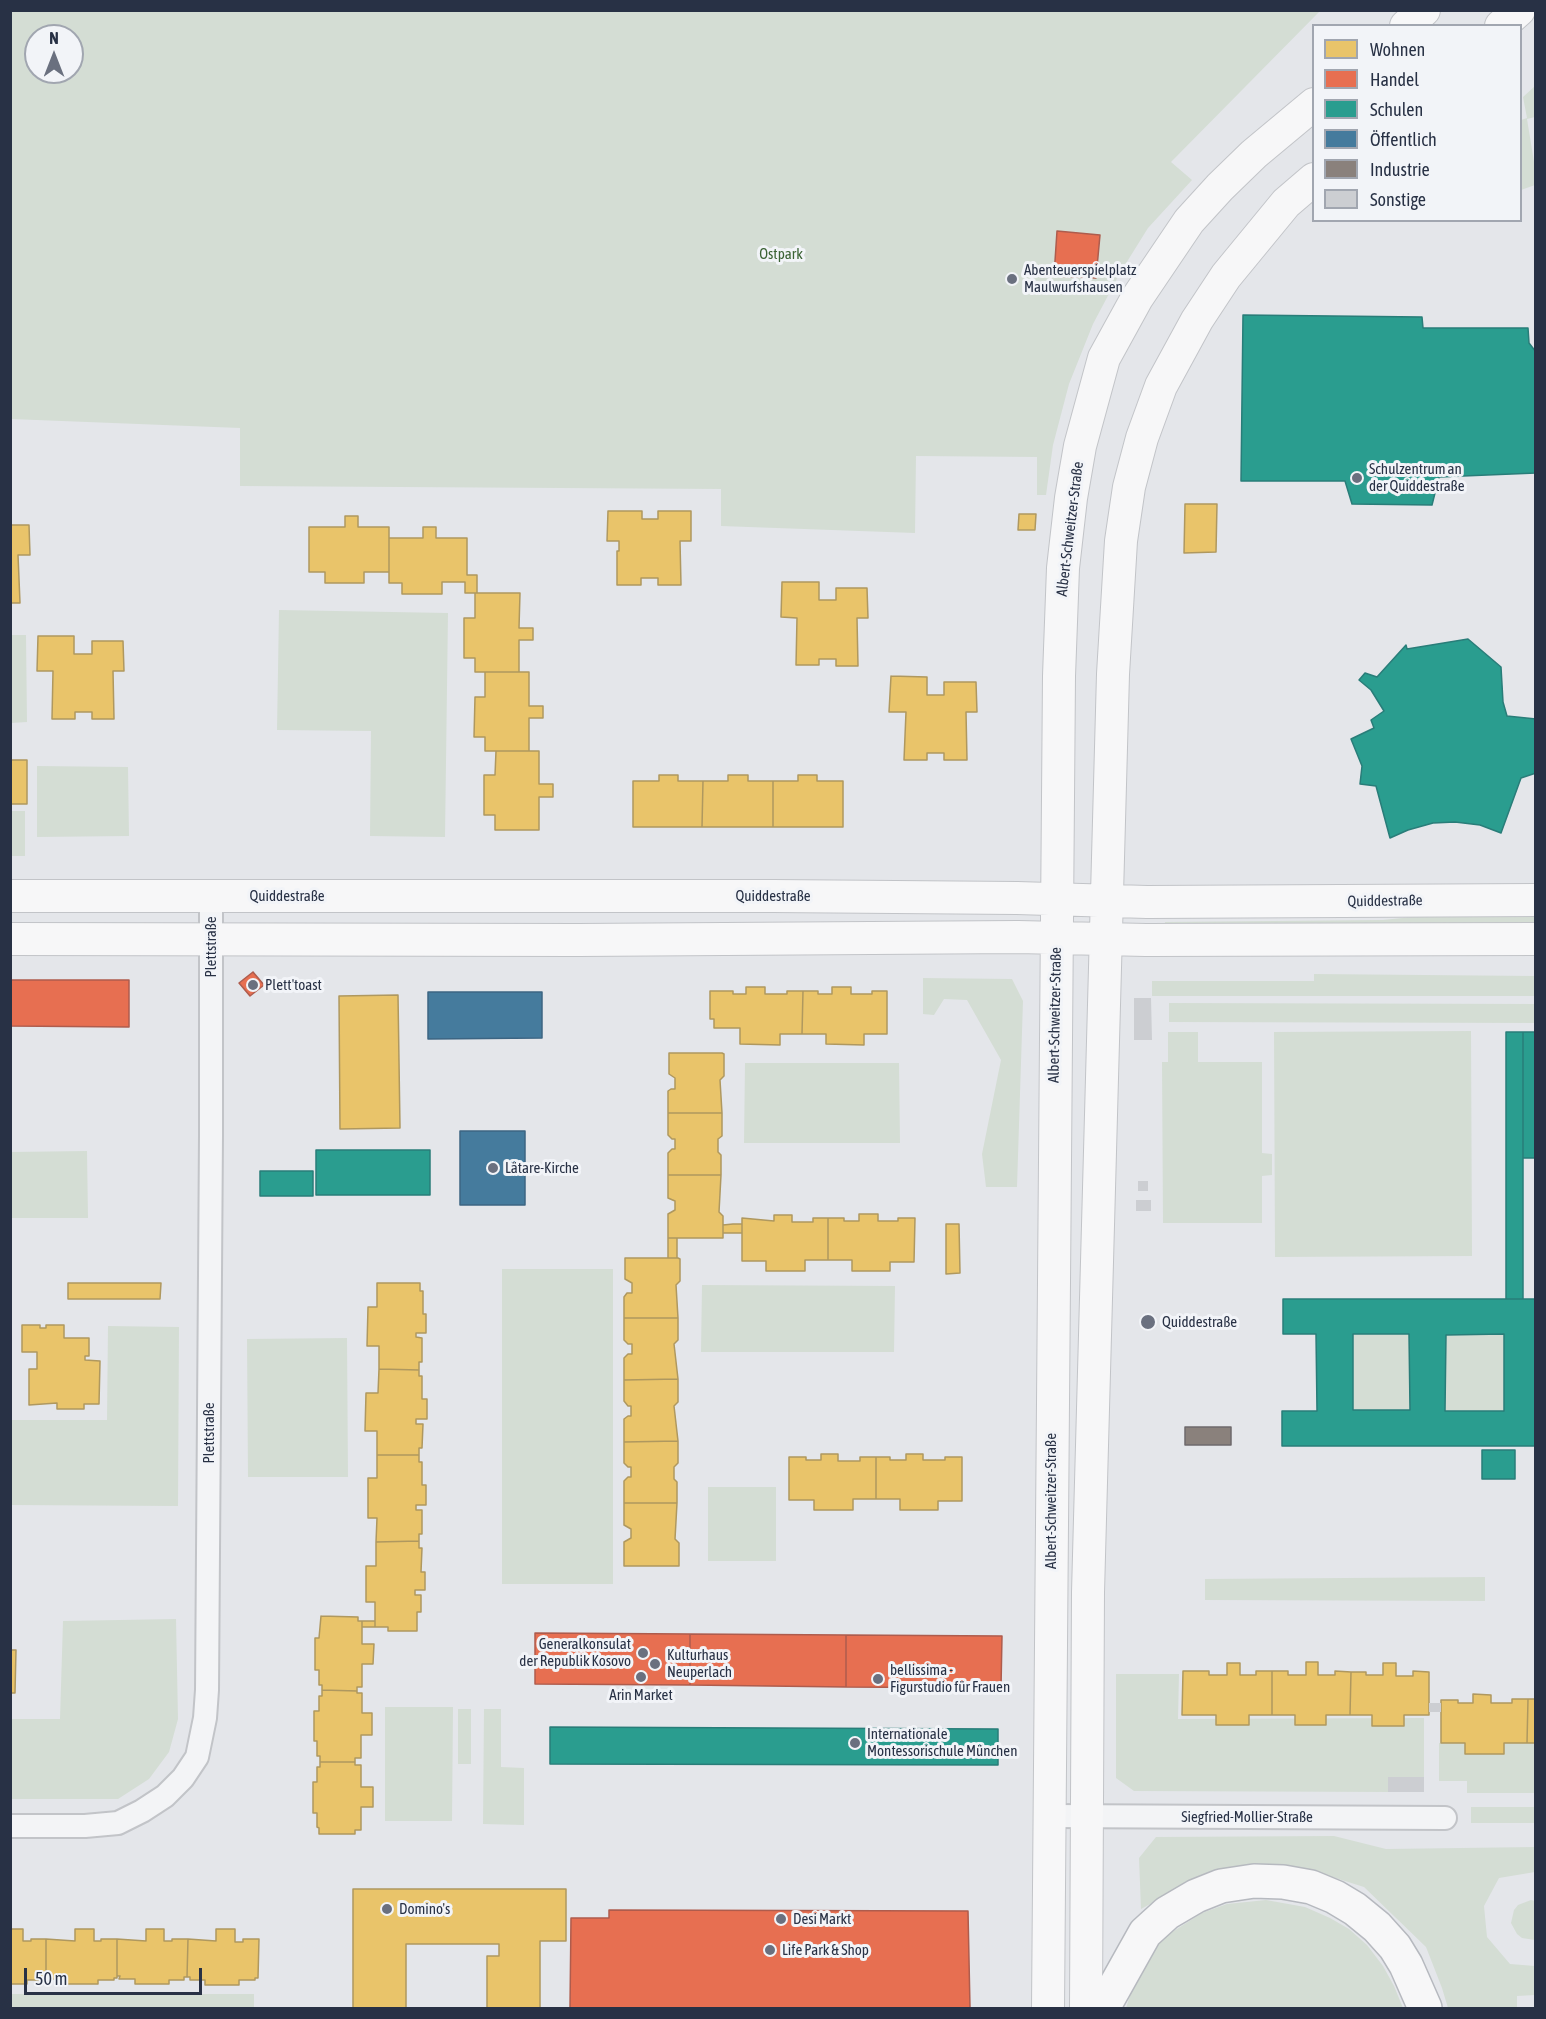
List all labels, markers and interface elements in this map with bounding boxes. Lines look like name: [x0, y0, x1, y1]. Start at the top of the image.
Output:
north arrow: [24, 24, 84, 84]
legend: [1312, 24, 1522, 222]
text: N: [49, 29, 59, 47]
text: Wohnen: [1370, 39, 1425, 60]
text: Handel: [1370, 69, 1419, 90]
text: Schulen: [1370, 99, 1423, 120]
text: Öffentlich: [1370, 129, 1437, 150]
text: Industrie: [1370, 159, 1430, 180]
text: Sonstige: [1370, 189, 1426, 210]
park label: Ostpark: [759, 245, 803, 263]
place label: Abenteuerspielplatz Maulwurfshausen: [1024, 261, 1136, 296]
marker: Abenteuerspielplatz Maulwurfshausen: [1005, 272, 1019, 286]
street label: Albert-Schweitzer-Straße: [1053, 460, 1087, 598]
place label: Schulzentrum an der Quiddestraße: [1369, 460, 1464, 495]
marker: Schulzentrum an der Quiddestraße: [1350, 471, 1364, 485]
street label: Quiddestraße: [249, 887, 325, 905]
street label: Quiddestraße: [735, 887, 811, 905]
street label: Quiddestraße: [1347, 891, 1423, 911]
street label: Plettstraße: [202, 916, 220, 978]
street label: Albert-Schweitzer-Straße: [1045, 947, 1065, 1083]
place label: Plett'toast: [265, 976, 322, 994]
marker: Plett'toast: [246, 978, 260, 992]
place label: Lätare-Kirche: [505, 1159, 579, 1177]
marker: Lätare-Kirche: [486, 1161, 500, 1175]
marker: Quiddestraße: [1139, 1313, 1157, 1331]
place label: Quiddestraße: [1162, 1313, 1237, 1331]
street label: Plettstraße: [200, 1402, 218, 1464]
street label: Albert-Schweitzer-Straße: [1042, 1433, 1060, 1569]
place label: Generalkonsulat der Republik Kosovo: [519, 1635, 631, 1670]
marker: Generalkonsulat der Republik Kosovo: [636, 1646, 650, 1660]
place label: Kulturhaus Neuperlach: [667, 1646, 732, 1681]
marker: Kulturhaus Neuperlach: [648, 1657, 662, 1671]
place label: bellissima - Figurstudio für Frauen: [890, 1661, 1010, 1696]
marker: Arin Market: [634, 1670, 648, 1684]
marker: bellissima - Figurstudio für Frauen: [871, 1672, 885, 1686]
place label: Arin Market: [609, 1686, 673, 1704]
place label: Internationale Montessorischule München: [867, 1725, 1017, 1760]
marker: Internationale Montessorischule München: [848, 1736, 862, 1750]
street label: Siegfried-Mollier-Straße: [1181, 1808, 1313, 1826]
place label: Domino's: [399, 1900, 450, 1918]
marker: Domino's: [380, 1902, 394, 1916]
place label: Desi Markt: [793, 1910, 851, 1928]
marker: Desi Markt: [774, 1912, 788, 1926]
place label: Life Park & Shop: [782, 1941, 869, 1959]
marker: Life Park & Shop: [763, 1943, 777, 1957]
scale bar: [27, 1956, 206, 1994]
text: 50 m: [35, 1968, 67, 1989]

